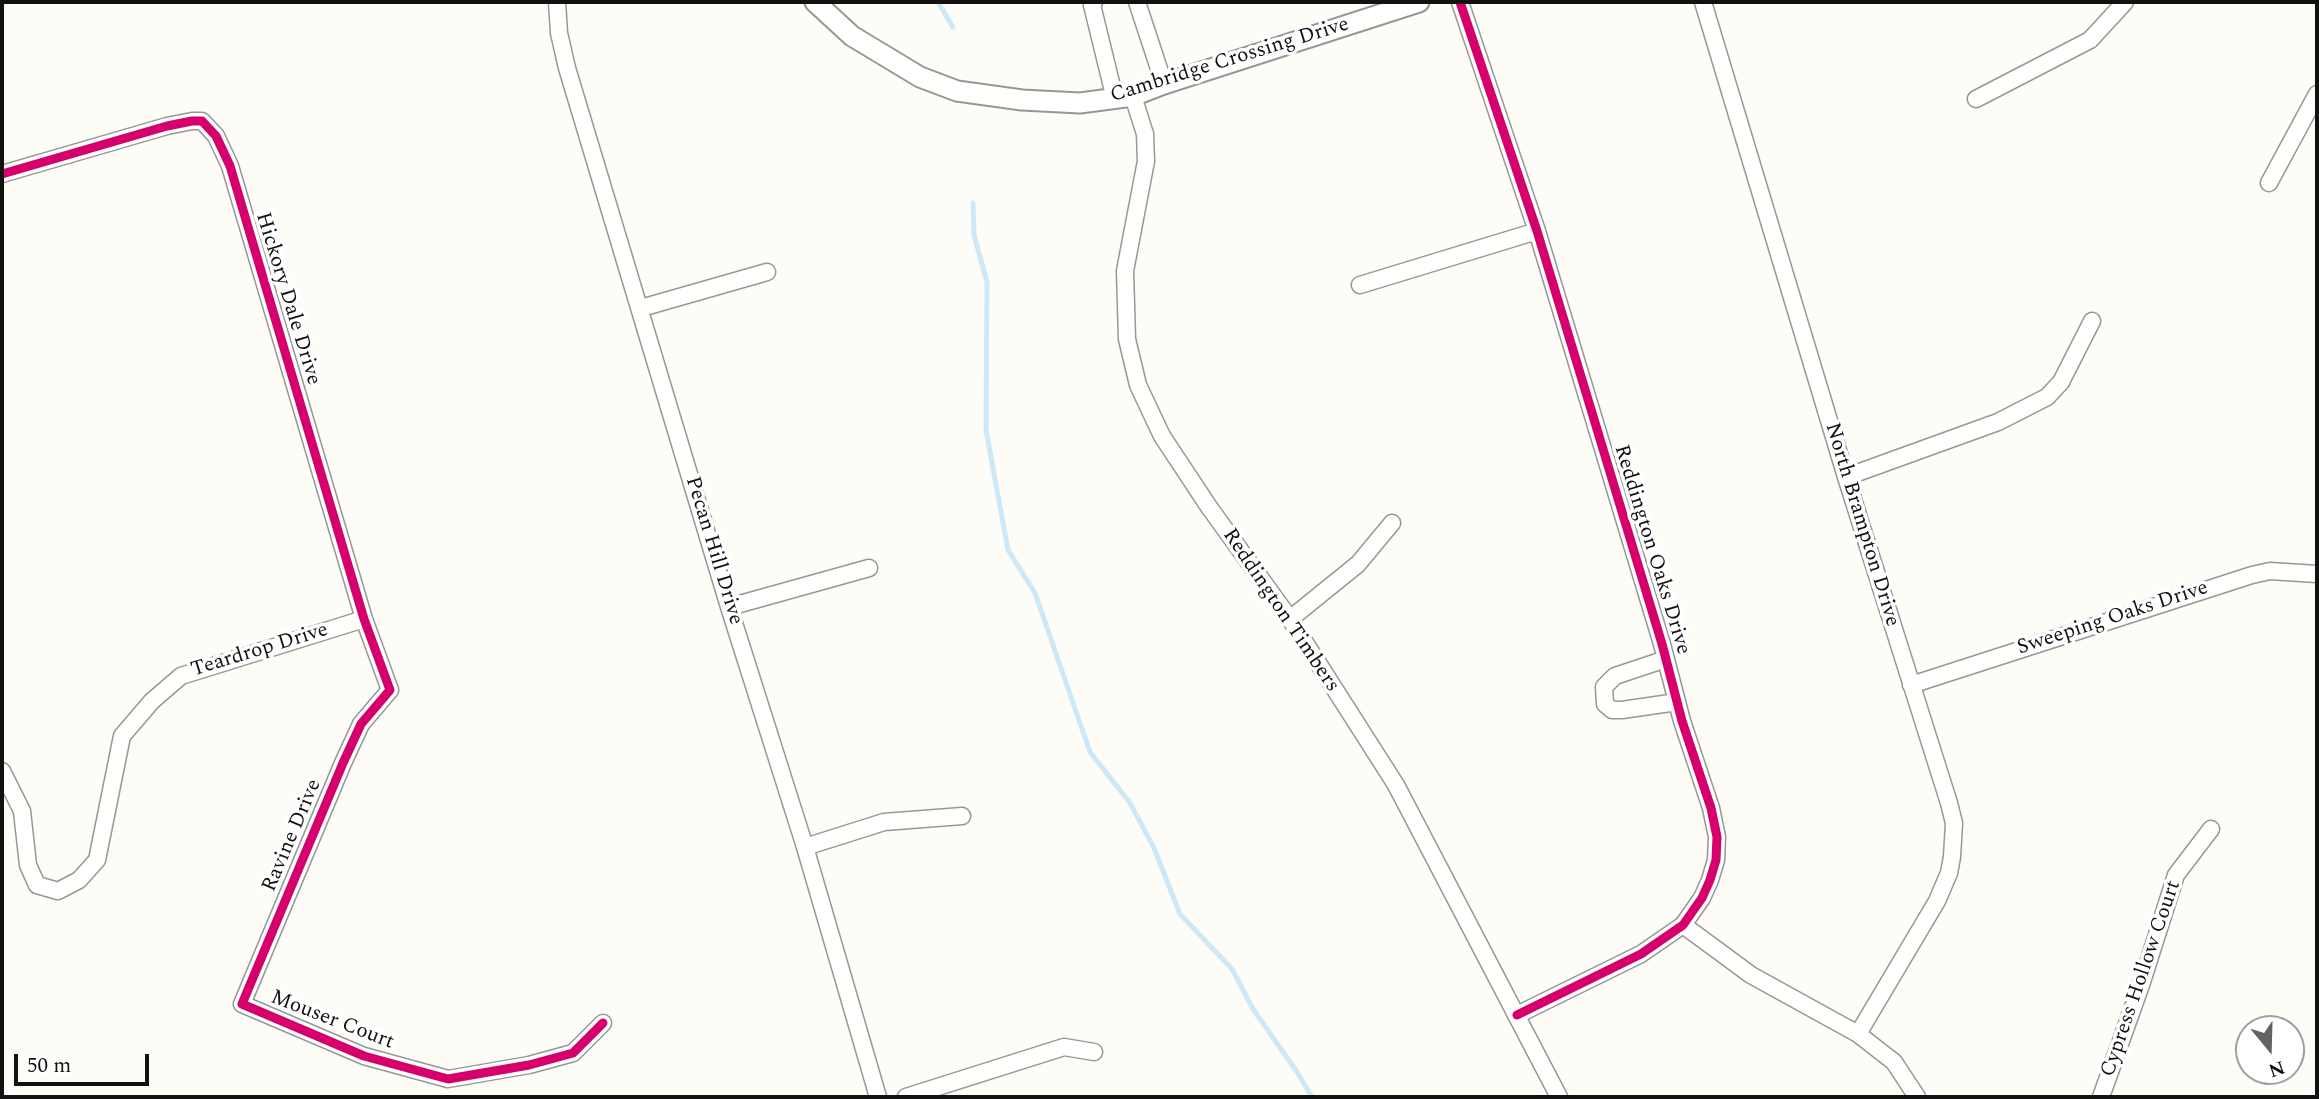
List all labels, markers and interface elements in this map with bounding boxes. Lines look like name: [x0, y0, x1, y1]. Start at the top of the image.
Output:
street label: Cambridge Crossing Drive: [1108, 13, 1352, 109]
street label: Hickory Dale Drive: [249, 210, 325, 388]
street label: North Brampton Drive: [1818, 420, 1904, 630]
street label: Reddington Oaks Drive: [1607, 442, 1695, 658]
street label: Pecan Hill Drive: [679, 474, 747, 628]
street label: Reddington Timbers: [1216, 524, 1344, 698]
street label: Sweeping Oaks Drive: [2014, 576, 2212, 662]
street label: Teardrop Drive: [188, 618, 332, 684]
street label: Ravine Drive: [258, 776, 328, 896]
street label: Cypress Hollow Court: [2097, 877, 2187, 1081]
street label: Mouser Court: [267, 986, 397, 1056]
north arrow: [2235, 1015, 2305, 1085]
scale bar: [18, 1040, 152, 1084]
text: 50 m: [27, 1050, 71, 1082]
text: N: [2264, 1052, 2288, 1085]

